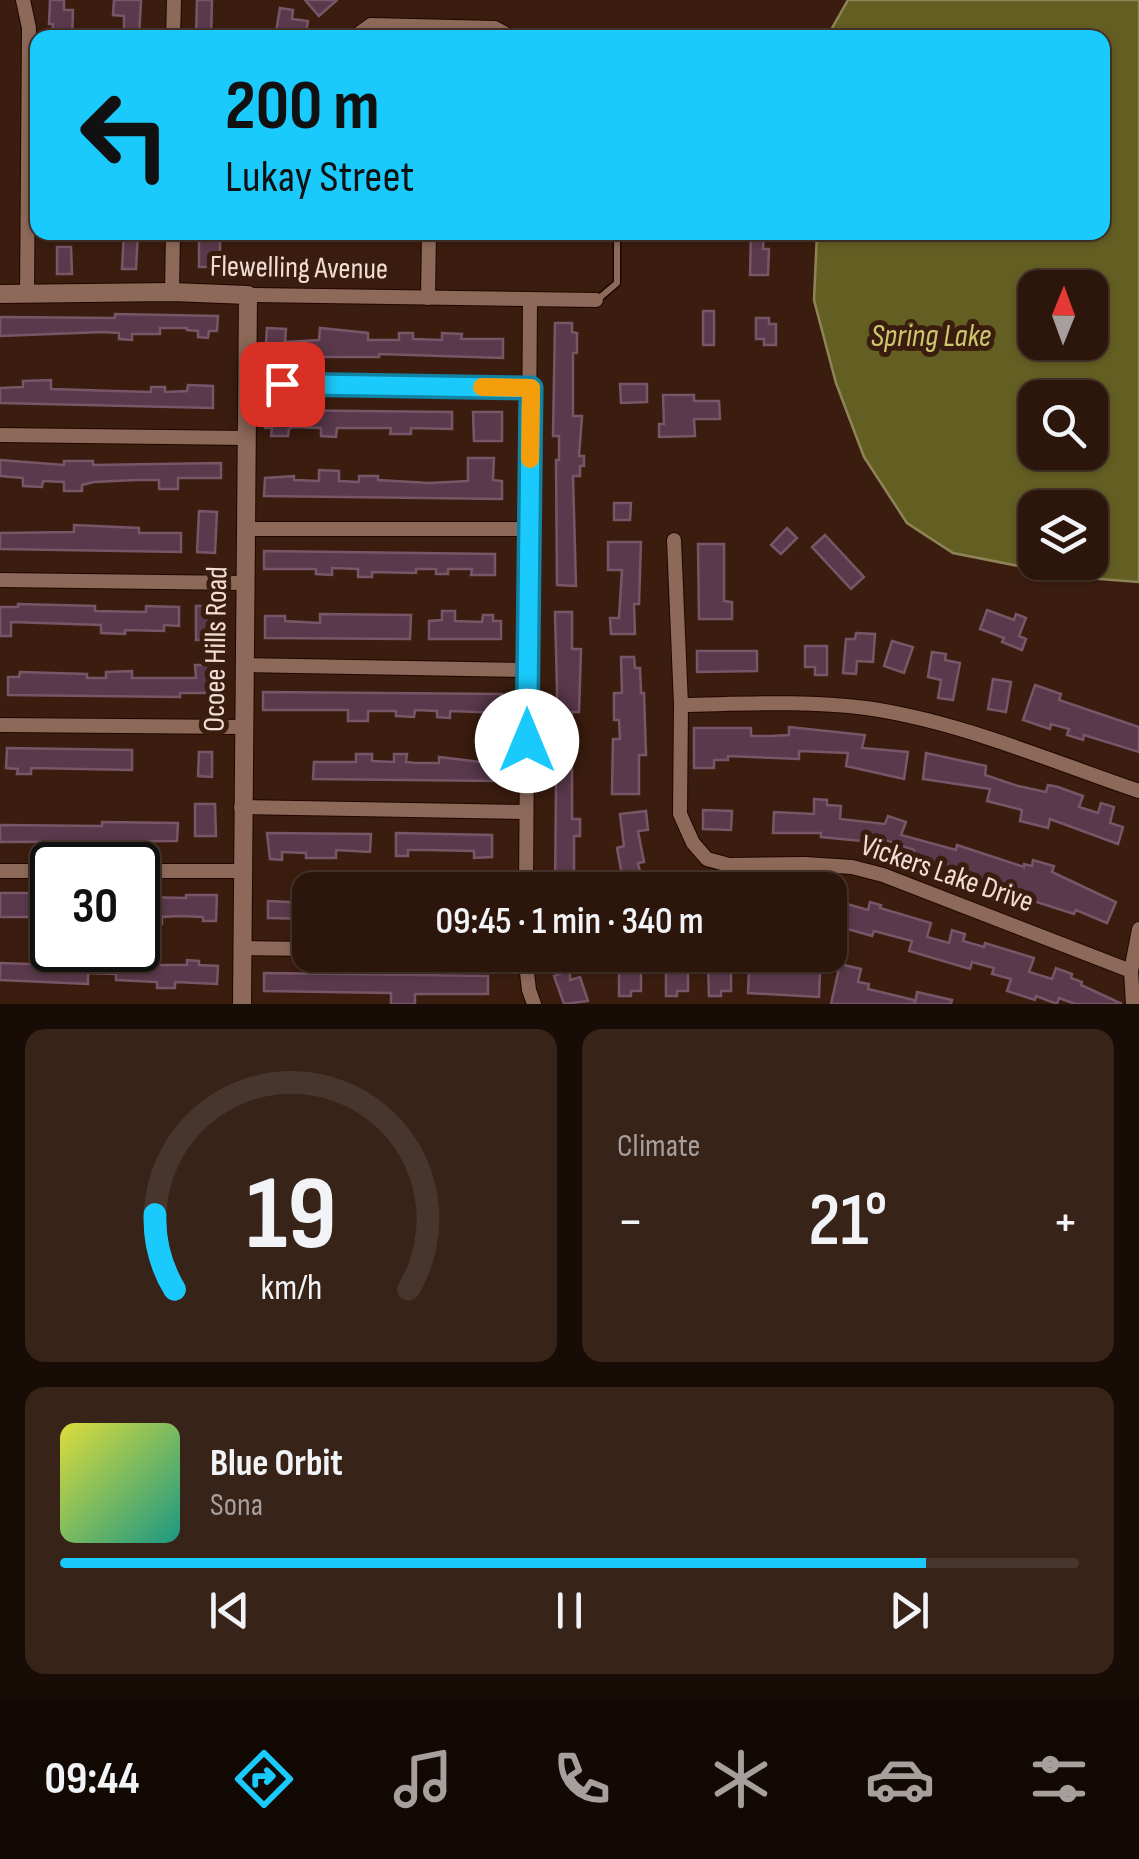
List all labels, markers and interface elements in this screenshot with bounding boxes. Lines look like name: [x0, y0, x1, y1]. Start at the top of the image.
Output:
text: 200 m: [225, 65, 380, 149]
icon: left: [60, 70, 190, 200]
text: Lukay Street: [225, 150, 414, 205]
street label: Flewelling Avenue: [210, 248, 388, 288]
north arrow: [1018, 270, 1108, 360]
map controls: [1018, 270, 1108, 580]
water label: Spring Lake: [871, 317, 991, 356]
pin: [240, 342, 325, 427]
icon: arrive: [255, 357, 310, 412]
button: search: [1018, 380, 1108, 470]
button: layers: [1018, 490, 1108, 580]
street label: Ocoee Hills Road: [197, 566, 235, 732]
position arrow: [475, 689, 579, 793]
street label: Vickers Lake Drive: [856, 828, 1038, 920]
speed limit sign: 30: [30, 842, 160, 972]
text: 09:45 · 1 min · 340 m: [435, 899, 704, 944]
text: Climate: [617, 1127, 700, 1166]
text: 19: [246, 1153, 336, 1278]
text: 21°: [808, 1176, 888, 1267]
text: −: [617, 1189, 644, 1256]
text: +: [1052, 1189, 1079, 1256]
text: km/h: [260, 1267, 322, 1310]
text: Blue Orbit: [210, 1441, 343, 1486]
text: Sona: [210, 1486, 263, 1525]
icon: previous: [202, 1583, 257, 1638]
icon: pause: [542, 1583, 597, 1638]
icon: next: [882, 1583, 937, 1638]
icon: directions: [229, 1744, 299, 1814]
icon: music: [388, 1744, 458, 1814]
icon: phone: [547, 1744, 617, 1814]
icon: climate: [706, 1744, 776, 1814]
icon: car: [865, 1744, 935, 1814]
icon: filters: [1024, 1744, 1094, 1814]
text: 09:44: [45, 1752, 139, 1807]

